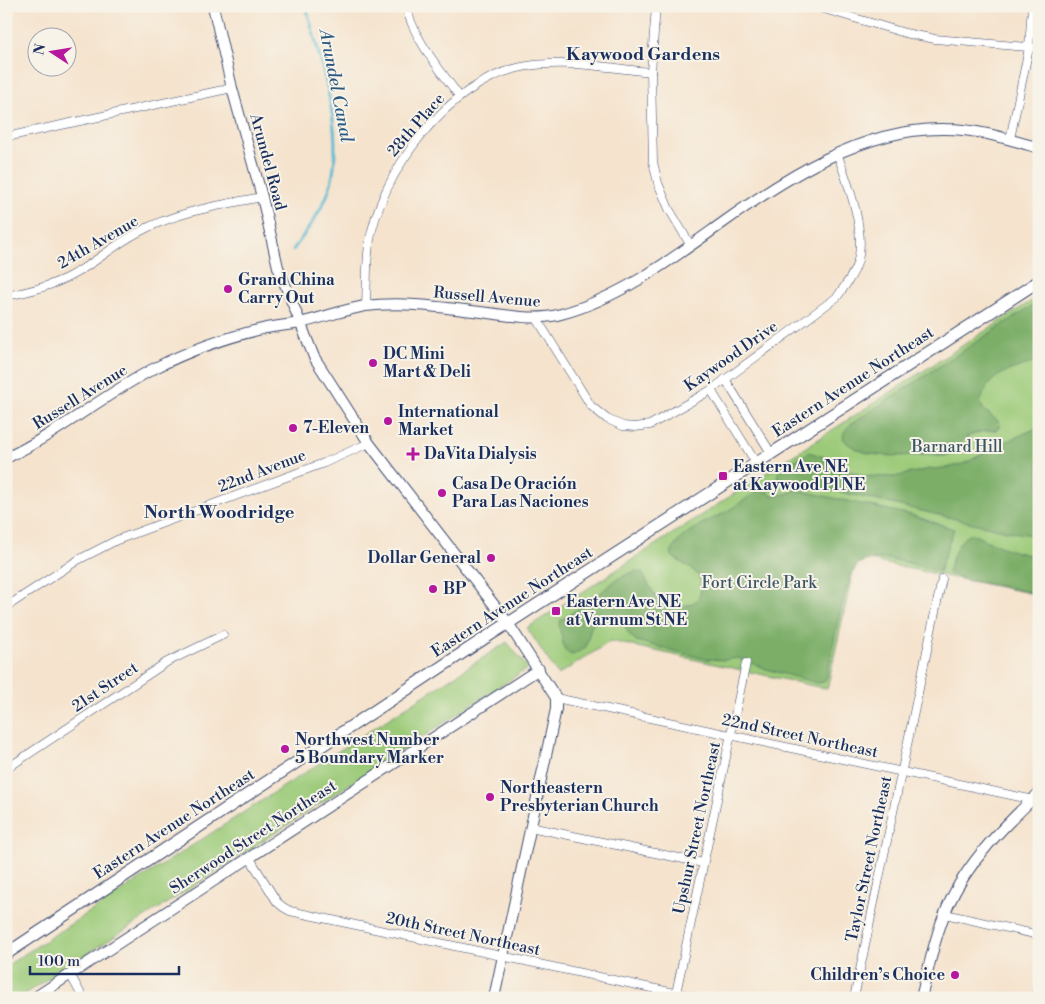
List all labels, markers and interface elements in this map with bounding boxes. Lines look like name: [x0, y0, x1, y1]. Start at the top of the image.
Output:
water label: Arundel Canal: [313, 25, 358, 145]
north arrow: [28, 28, 78, 78]
text: N: [30, 42, 50, 57]
district label: Kaywood Gardens: [566, 43, 720, 66]
street label: 28th Place: [383, 89, 449, 161]
street label: Arundel Road: [245, 110, 291, 213]
street label: 24th Avenue: [54, 211, 142, 273]
place label: Grand China Carry Out: [238, 270, 335, 308]
street label: Russell Avenue: [432, 282, 542, 312]
marker: Grand China Carry Out: [222, 283, 234, 295]
street label: Kaywood Drive: [680, 316, 782, 396]
street label: Eastern Avenue Northeast: [769, 322, 938, 442]
place label: DC Mini Mart & Deli: [383, 344, 471, 382]
marker: DC Mini Mart & Deli: [367, 357, 379, 369]
street label: Russell Avenue: [29, 360, 131, 434]
place label: International Market: [398, 402, 500, 440]
marker: International Market: [382, 415, 394, 427]
place label: 7-Eleven: [303, 418, 369, 438]
marker: 7-Eleven: [287, 422, 299, 434]
park label: Barnard Hill: [911, 437, 1003, 457]
place label: DaVita Dialysis: [424, 444, 537, 464]
street label: 22nd Avenue: [215, 445, 309, 497]
marker: DaVita Dialysis: [406, 447, 420, 461]
place label: Eastern Ave NE at Kaywood Pl NE: [733, 457, 865, 495]
marker: Eastern Ave NE at Kaywood Pl NE: [717, 470, 729, 482]
place label: Casa De Oración Para Las Naciones: [452, 474, 589, 512]
marker: Casa De Oración Para Las Naciones: [436, 487, 448, 499]
district label: North Woodridge: [144, 501, 295, 524]
street label: Eastern Avenue Northeast: [428, 542, 597, 662]
place label: Dollar General: [367, 548, 482, 568]
marker: Dollar General: [485, 552, 497, 564]
park label: Fort Circle Park: [701, 573, 818, 593]
place label: BP: [443, 579, 467, 599]
marker: BP: [427, 583, 439, 595]
place label: Eastern Ave NE at Varnum St NE: [566, 592, 687, 630]
marker: Eastern Ave NE at Varnum St NE: [550, 605, 562, 617]
street label: 21st Street: [68, 657, 142, 716]
street label: 22nd Street Northeast: [720, 710, 880, 762]
place label: Northwest Number 5 Boundary Marker: [295, 730, 444, 768]
street label: Upshur Street Northeast: [669, 740, 725, 916]
marker: Northwest Number 5 Boundary Marker: [279, 743, 291, 755]
street label: Eastern Avenue Northeast: [90, 764, 259, 884]
street label: Taylor Street Northeast: [842, 774, 896, 944]
street label: Sherwood Street Northeast: [166, 775, 340, 898]
place label: Northeastern Presbyterian Church: [500, 778, 659, 816]
marker: Northeastern Presbyterian Church: [484, 791, 496, 803]
street label: 20th Street Northeast: [384, 908, 542, 960]
scale bar: [30, 944, 179, 976]
text: 100 m: [38, 952, 80, 971]
place label: Children’s Choice: [810, 965, 945, 985]
marker: Children’s Choice: [949, 969, 961, 981]

